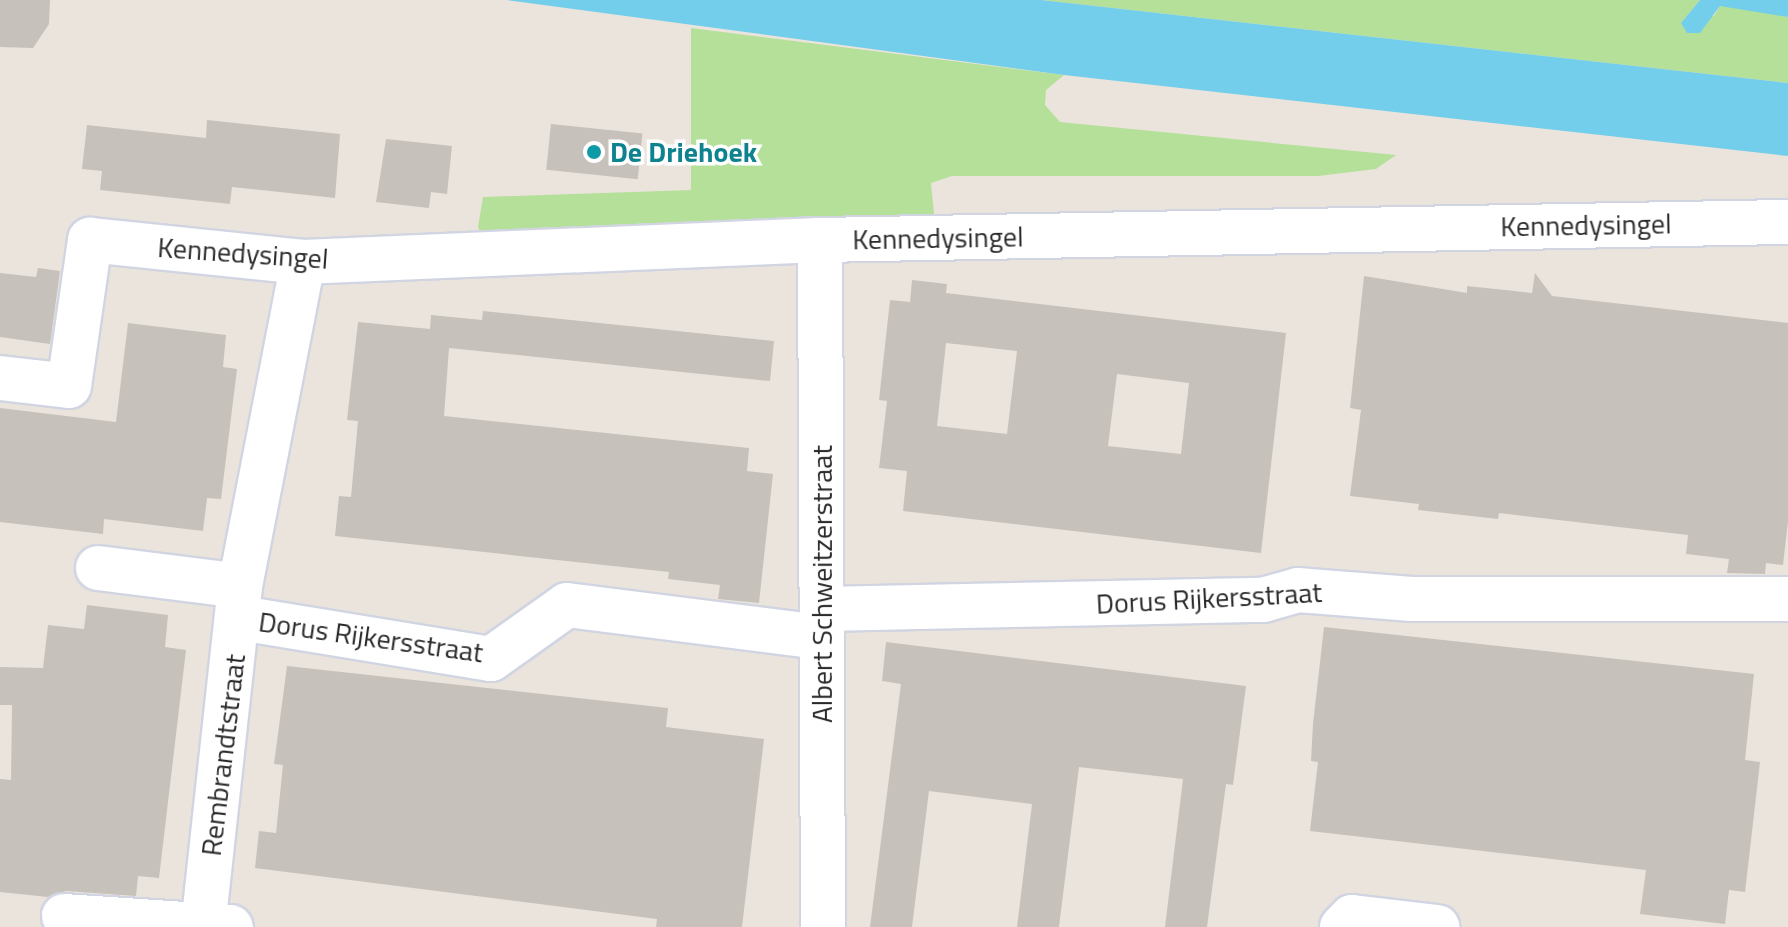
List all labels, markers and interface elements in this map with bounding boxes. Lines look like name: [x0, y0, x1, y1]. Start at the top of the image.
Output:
place label: De Driehoek: [610, 135, 757, 169]
marker: De Driehoek: [585, 143, 603, 161]
street label: Kennedysingel: [1500, 207, 1672, 243]
street label: Kennedysingel: [852, 220, 1024, 256]
street label: Kennedysingel: [156, 230, 330, 276]
street label: Albert Schweitzerstraat: [805, 445, 839, 723]
street label: Dorus Rijkersstraat: [1095, 575, 1323, 621]
street label: Dorus Rijkersstraat: [257, 605, 485, 669]
street label: Rembrandtstraat: [194, 652, 252, 858]

